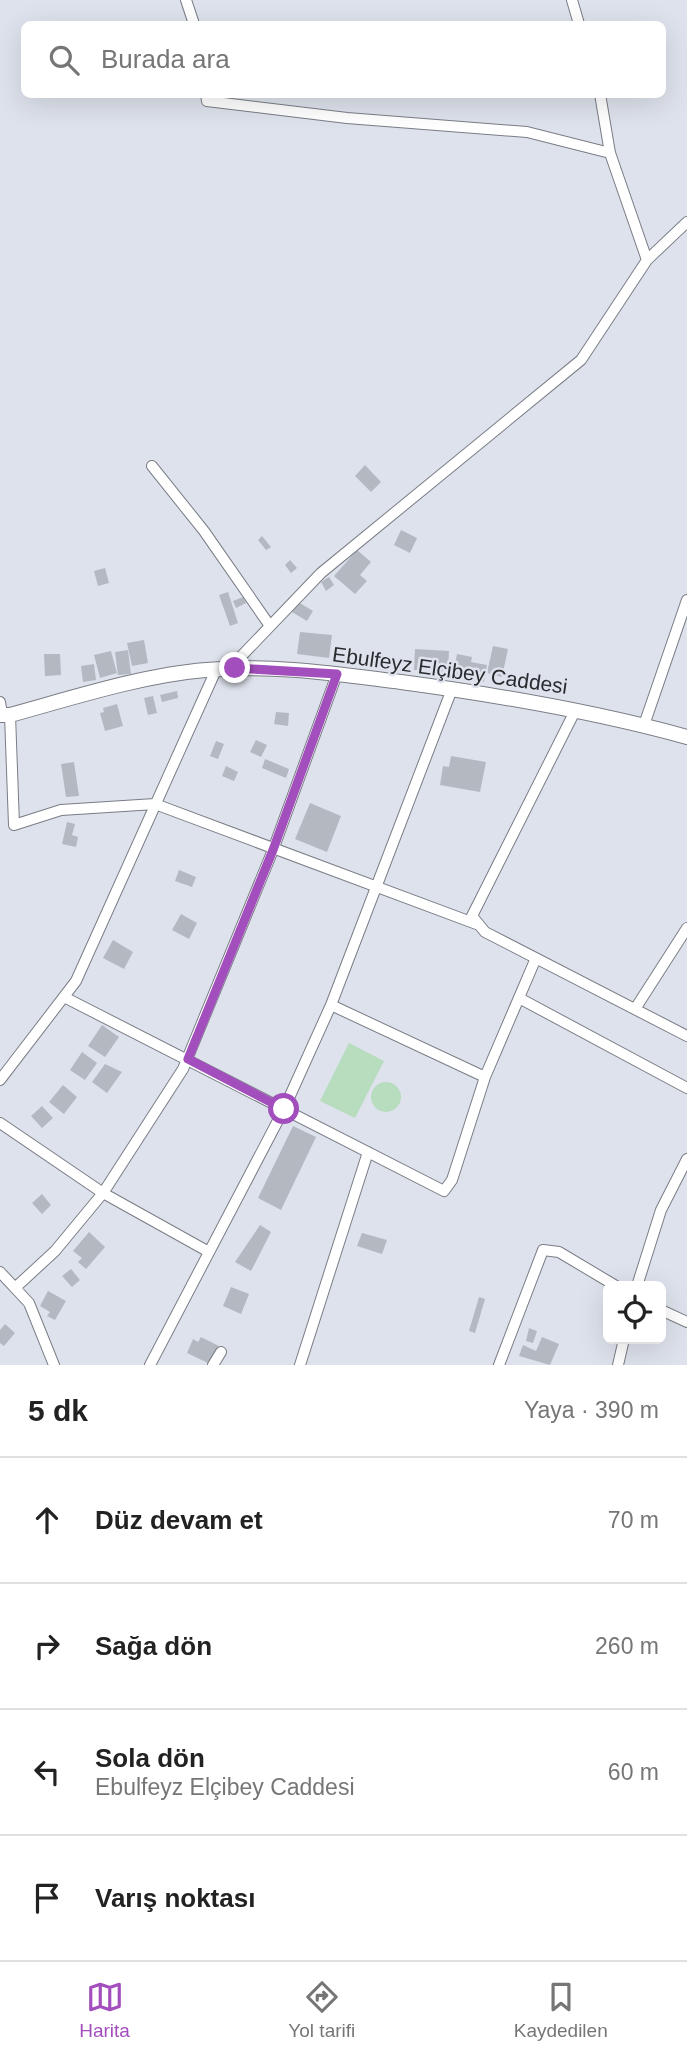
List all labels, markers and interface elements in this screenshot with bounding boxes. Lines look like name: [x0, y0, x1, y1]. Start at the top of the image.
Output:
search box: [21, 21, 666, 98]
icon: search: [45, 41, 83, 79]
text: Burada ara: [101, 44, 230, 74]
street label: Ebulfeyz Elçibey Caddesi: [331, 642, 569, 698]
route end: [219, 652, 250, 683]
route start: [268, 1093, 299, 1124]
map controls: [603, 1281, 666, 1344]
button: locate: [603, 1281, 666, 1344]
text: 5 dk: [28, 1394, 88, 1427]
text: Yaya · 390 m: [524, 1397, 659, 1423]
icon: ahead: [28, 1501, 66, 1539]
text: Düz devam et: [95, 1505, 263, 1535]
text: 70 m: [608, 1507, 659, 1533]
icon: right: [28, 1627, 66, 1665]
text: Sağa dön: [95, 1631, 212, 1661]
text: 260 m: [595, 1633, 659, 1659]
text: Sola dön: [95, 1743, 205, 1773]
icon: left: [28, 1753, 66, 1791]
text: 60 m: [608, 1759, 659, 1785]
text: Ebulfeyz Elçibey Caddesi: [95, 1774, 355, 1800]
icon: arrive: [28, 1879, 66, 1917]
text: Varış noktası: [95, 1883, 255, 1913]
tab: Harita: [79, 1978, 130, 2042]
tab: Yol tarifi: [288, 1978, 355, 2042]
tab: Kaydedilen: [514, 1978, 608, 2042]

